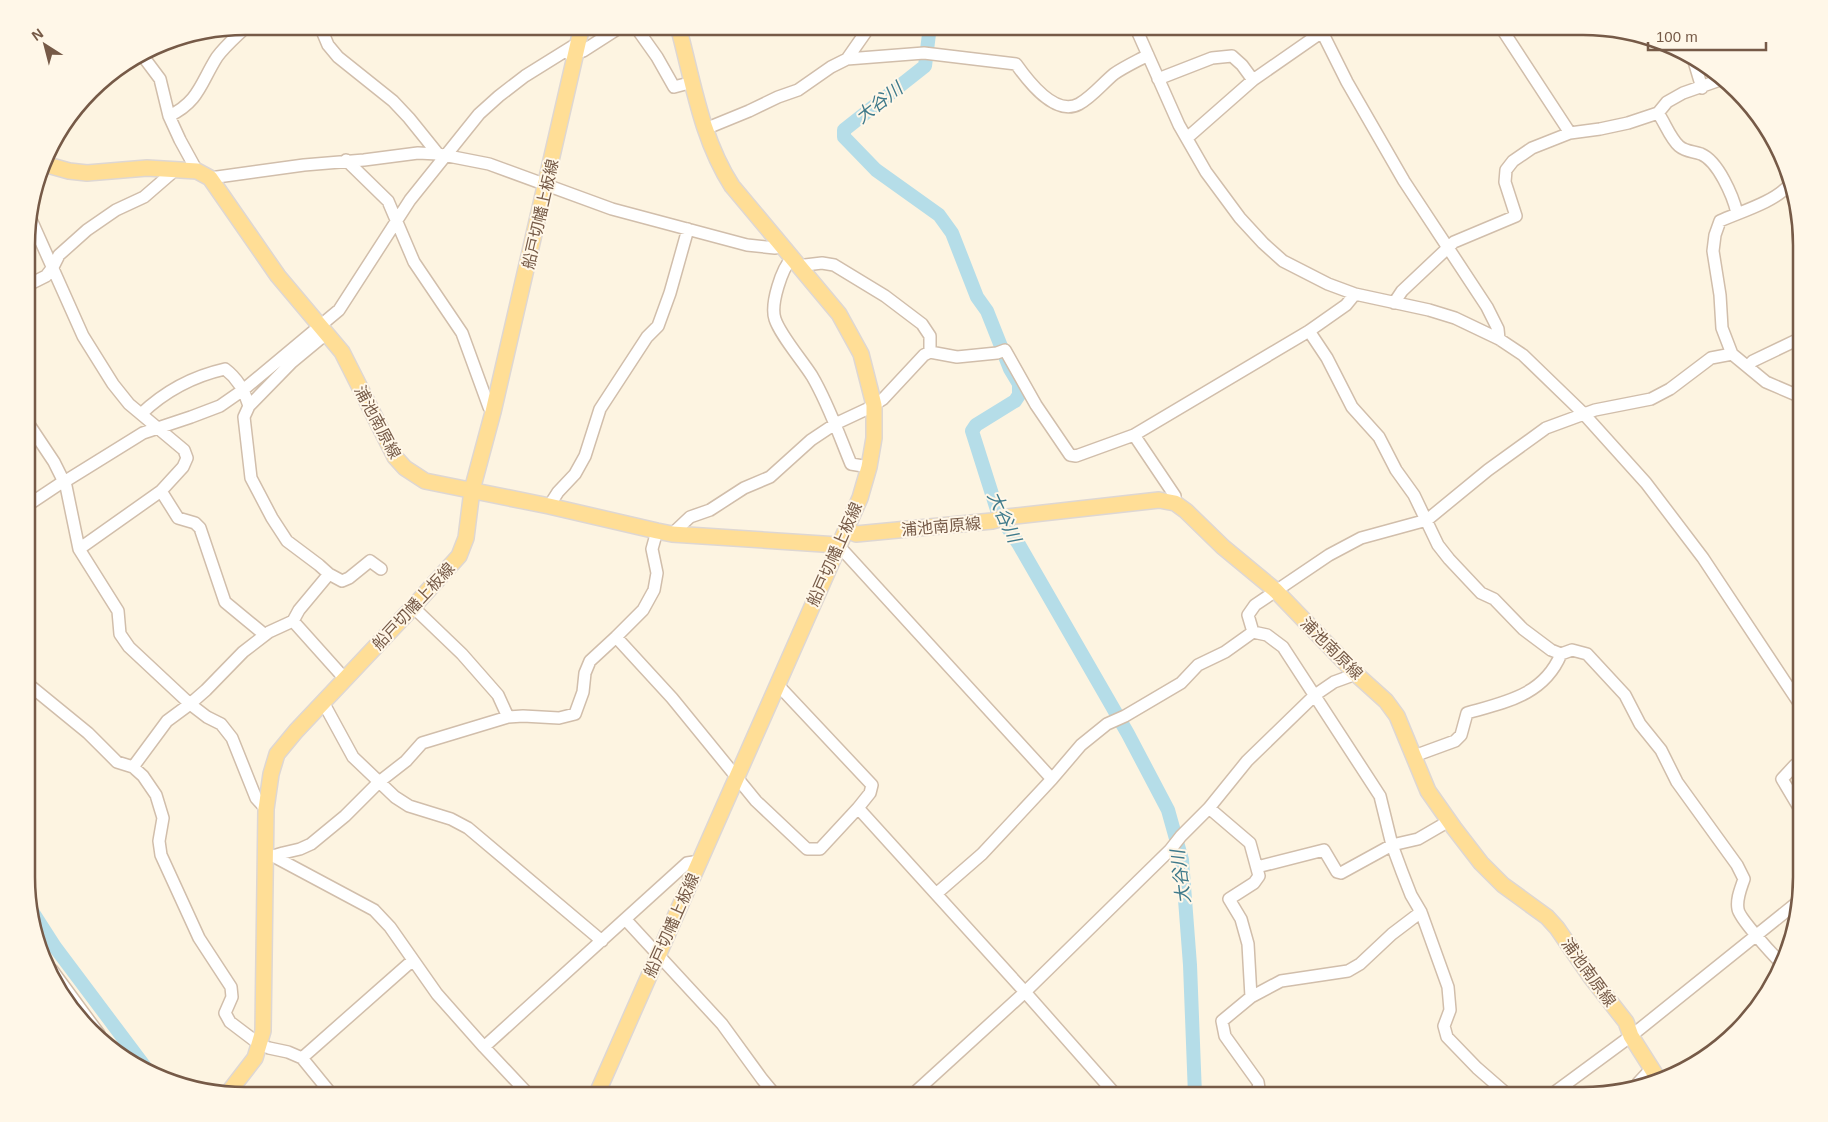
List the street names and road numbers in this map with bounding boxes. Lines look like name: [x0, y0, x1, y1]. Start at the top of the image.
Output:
street label: 船戸切幡上板線: [520, 158, 561, 271]
street label: 浦池南原線: [351, 383, 404, 462]
street label: 船戸切幡上板線: [804, 500, 865, 609]
street label: 浦池南原線: [900, 515, 982, 538]
street label: 船戸切幡上板線: [369, 560, 458, 653]
street label: 浦池南原線: [1297, 614, 1366, 683]
street label: 船戸切幡上板線: [641, 871, 702, 980]
street label: 浦池南原線: [1558, 935, 1619, 1010]

